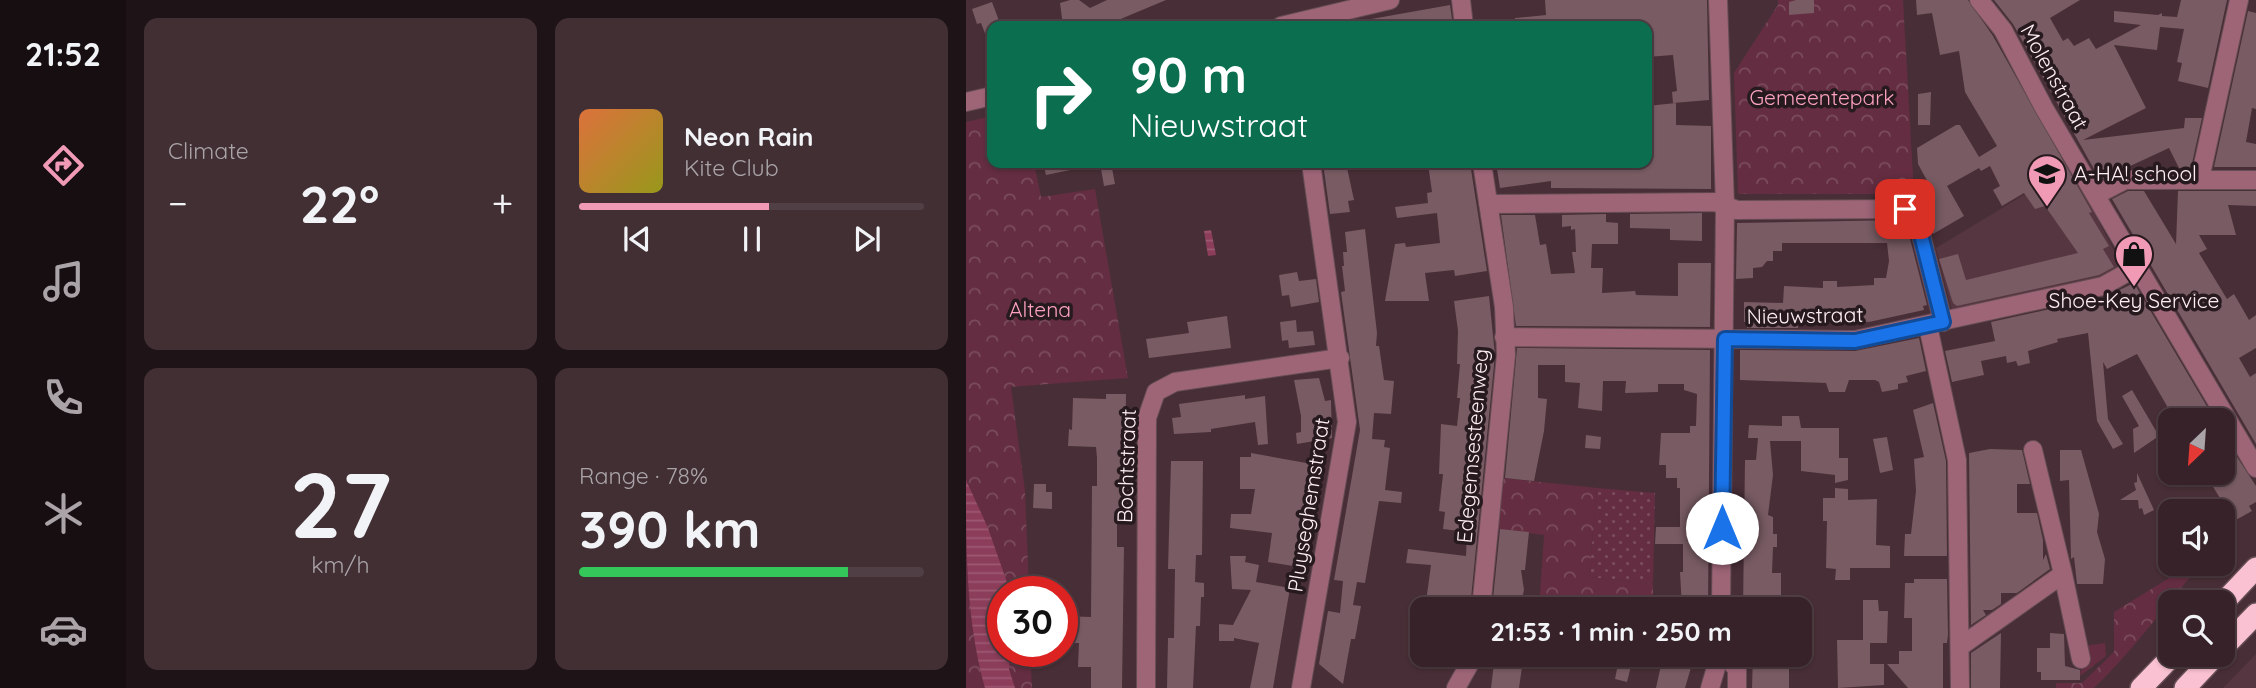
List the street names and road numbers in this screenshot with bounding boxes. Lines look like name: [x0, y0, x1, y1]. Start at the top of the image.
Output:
street label: Molenstraat: [2015, 19, 2094, 134]
street label: Nieuwstraat: [1746, 301, 1864, 329]
street label: Edegemsesteenweg: [1451, 348, 1493, 544]
street label: Bochtstraat: [1111, 408, 1141, 524]
street label: Pluyseghemstraat: [1281, 416, 1335, 594]

